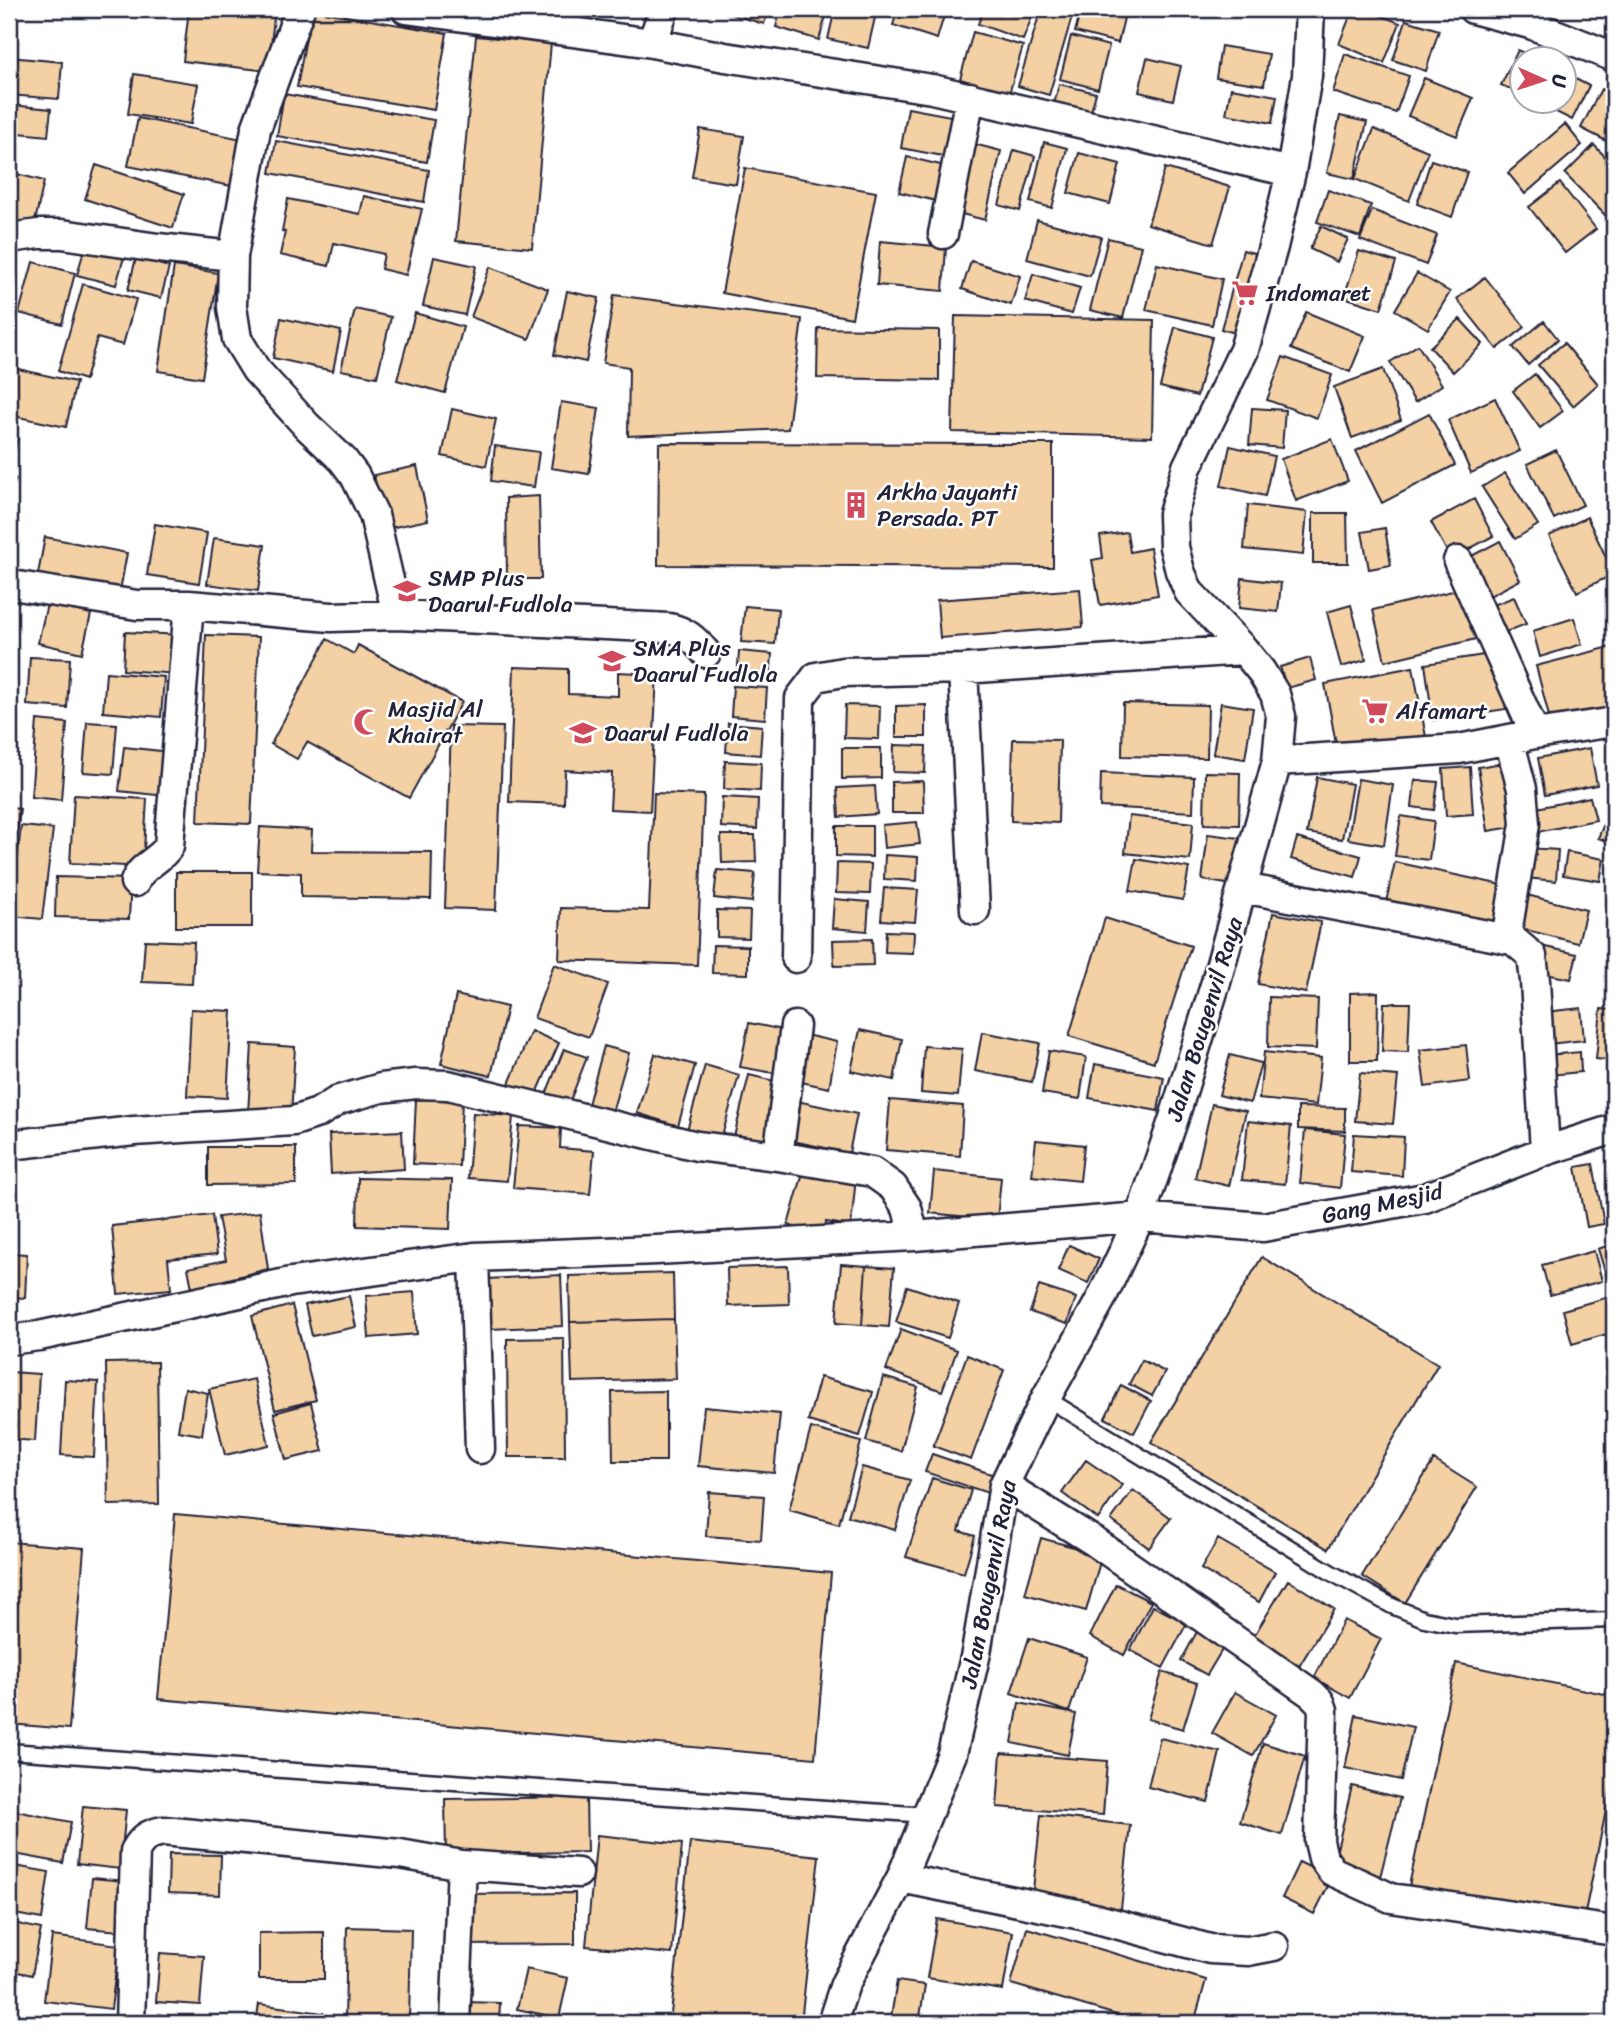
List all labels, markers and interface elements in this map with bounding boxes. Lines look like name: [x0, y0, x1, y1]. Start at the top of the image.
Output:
north arrow: [1508, 46, 1578, 116]
text: U: [1543, 74, 1576, 89]
place label: Indomaret: [1265, 273, 1371, 314]
supermarket icon: Indomaret: [1230, 278, 1260, 308]
place label: Arkha Jayanti Persada. PT: [876, 472, 1018, 539]
building icon: Arkha Jayanti Persada. PT: [841, 490, 871, 520]
place label: SMP Plus Daarul Fudlola: [428, 558, 573, 625]
school or university icon: SMP Plus Daarul Fudlola: [392, 576, 422, 606]
place label: SMA Plus Daarul Fudlola: [633, 628, 778, 695]
school or university icon: SMA Plus Daarul Fudlola: [597, 646, 627, 676]
place label: Masjid Al Khairat: [388, 689, 483, 756]
place label: Alfamart: [1395, 691, 1488, 732]
supermarket icon: Alfamart: [1360, 696, 1390, 726]
mosque icon: Masjid Al Khairat: [352, 707, 382, 737]
place label: Daarul Fudlola: [604, 713, 749, 754]
school or university icon: Daarul Fudlola: [568, 718, 598, 748]
street label: Jalan Bougenvil Raya: [1154, 912, 1255, 1127]
street label: Gang Mesjid: [1318, 1170, 1448, 1236]
street label: Jalan Bougenvil Raya: [948, 1476, 1029, 1693]

